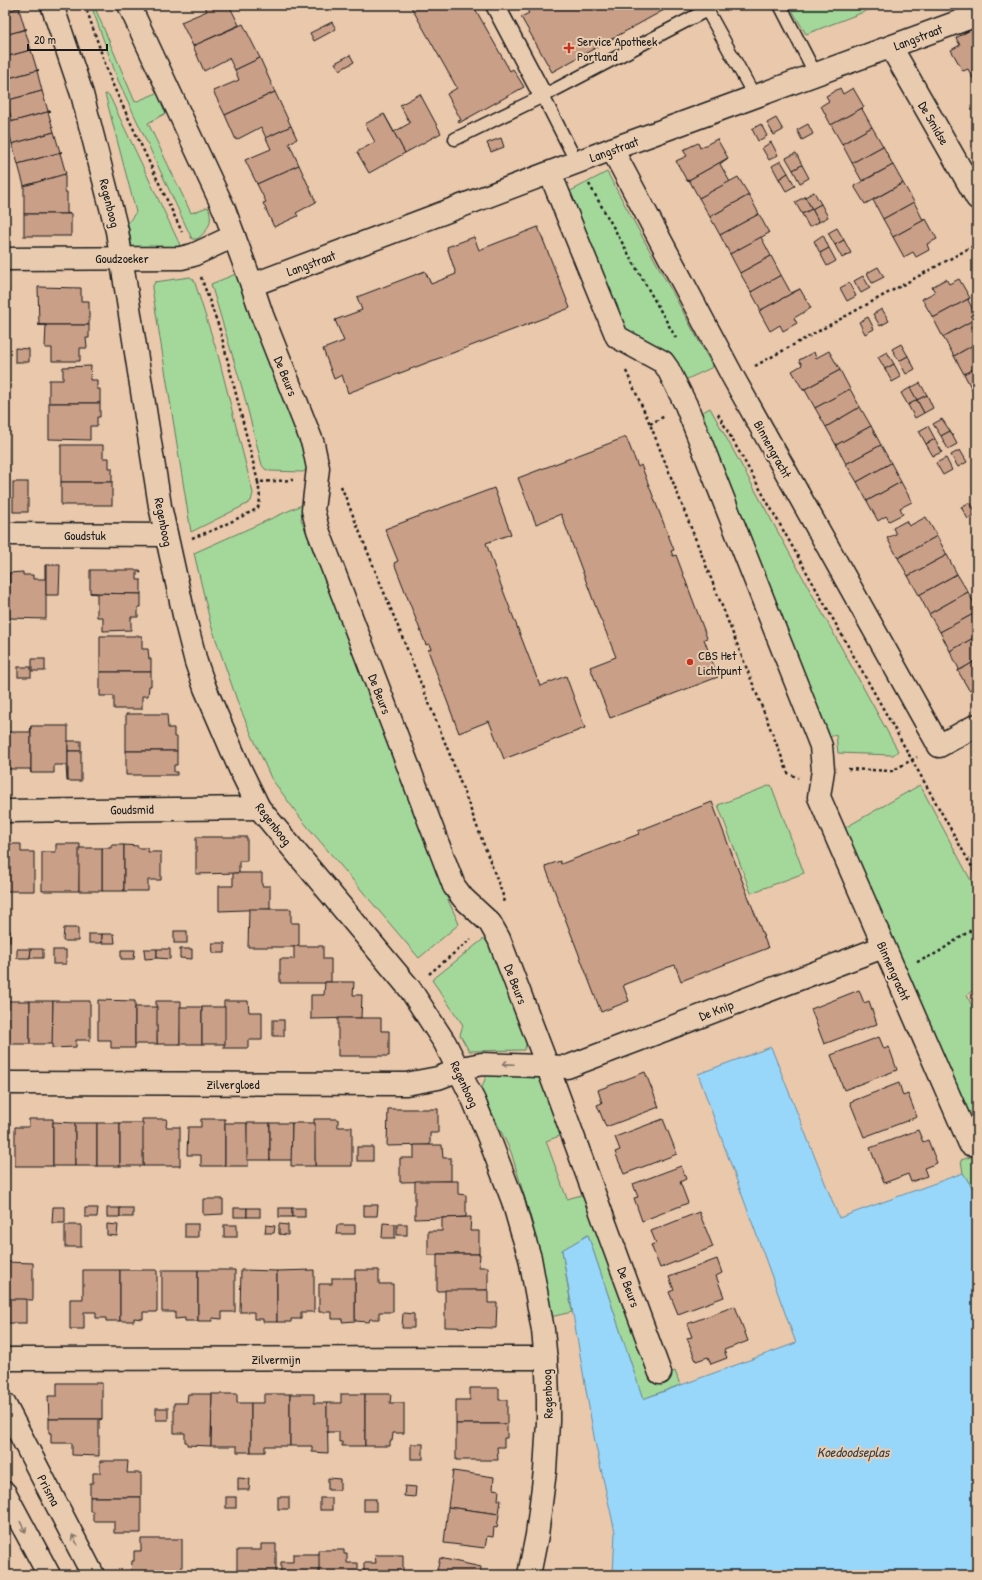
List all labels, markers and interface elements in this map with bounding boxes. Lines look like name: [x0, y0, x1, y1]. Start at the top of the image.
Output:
street label: Langstraat: [891, 19, 945, 54]
scale bar: [28, 26, 107, 52]
text: 20 m: [34, 31, 56, 48]
place label: Service Apotheek Portland: [577, 32, 658, 65]
marker: Service Apotheek Portland: [564, 43, 574, 53]
street label: De Smidse: [914, 98, 954, 148]
street label: Langstraat: [587, 132, 641, 166]
street label: Regenboog: [95, 177, 125, 229]
street label: Langstraat: [284, 246, 338, 280]
street label: Goudzoeker: [95, 249, 149, 267]
street label: De Beurs: [270, 353, 302, 399]
street label: Binnengracht: [750, 417, 796, 481]
street label: Regenboog: [150, 496, 178, 548]
street label: Goudstuk: [64, 526, 107, 544]
place label: CBS Het Lichtpunt: [698, 646, 742, 679]
marker: CBS Het Lichtpunt: [685, 657, 695, 667]
street label: De Beurs: [364, 671, 396, 717]
street label: Regenboog: [252, 799, 296, 849]
street label: Goudsmid: [110, 800, 154, 818]
street label: Binnengracht: [873, 938, 915, 1004]
street label: De Beurs: [500, 961, 532, 1007]
street label: De Knip: [696, 995, 736, 1025]
street label: Regenboog: [446, 1058, 484, 1110]
one-way arrow: [502, 1060, 515, 1068]
street label: Zilvergloed: [206, 1075, 260, 1093]
street label: De Beurs: [613, 1265, 645, 1309]
street label: Zilvermijn: [251, 1350, 301, 1368]
street label: Regenboog: [537, 1369, 557, 1419]
water label: Koedoodseplas: [817, 1442, 891, 1462]
street label: Prisma: [33, 1471, 65, 1509]
one-way arrow: [20, 1521, 28, 1533]
one-way arrow: [71, 1535, 79, 1547]

